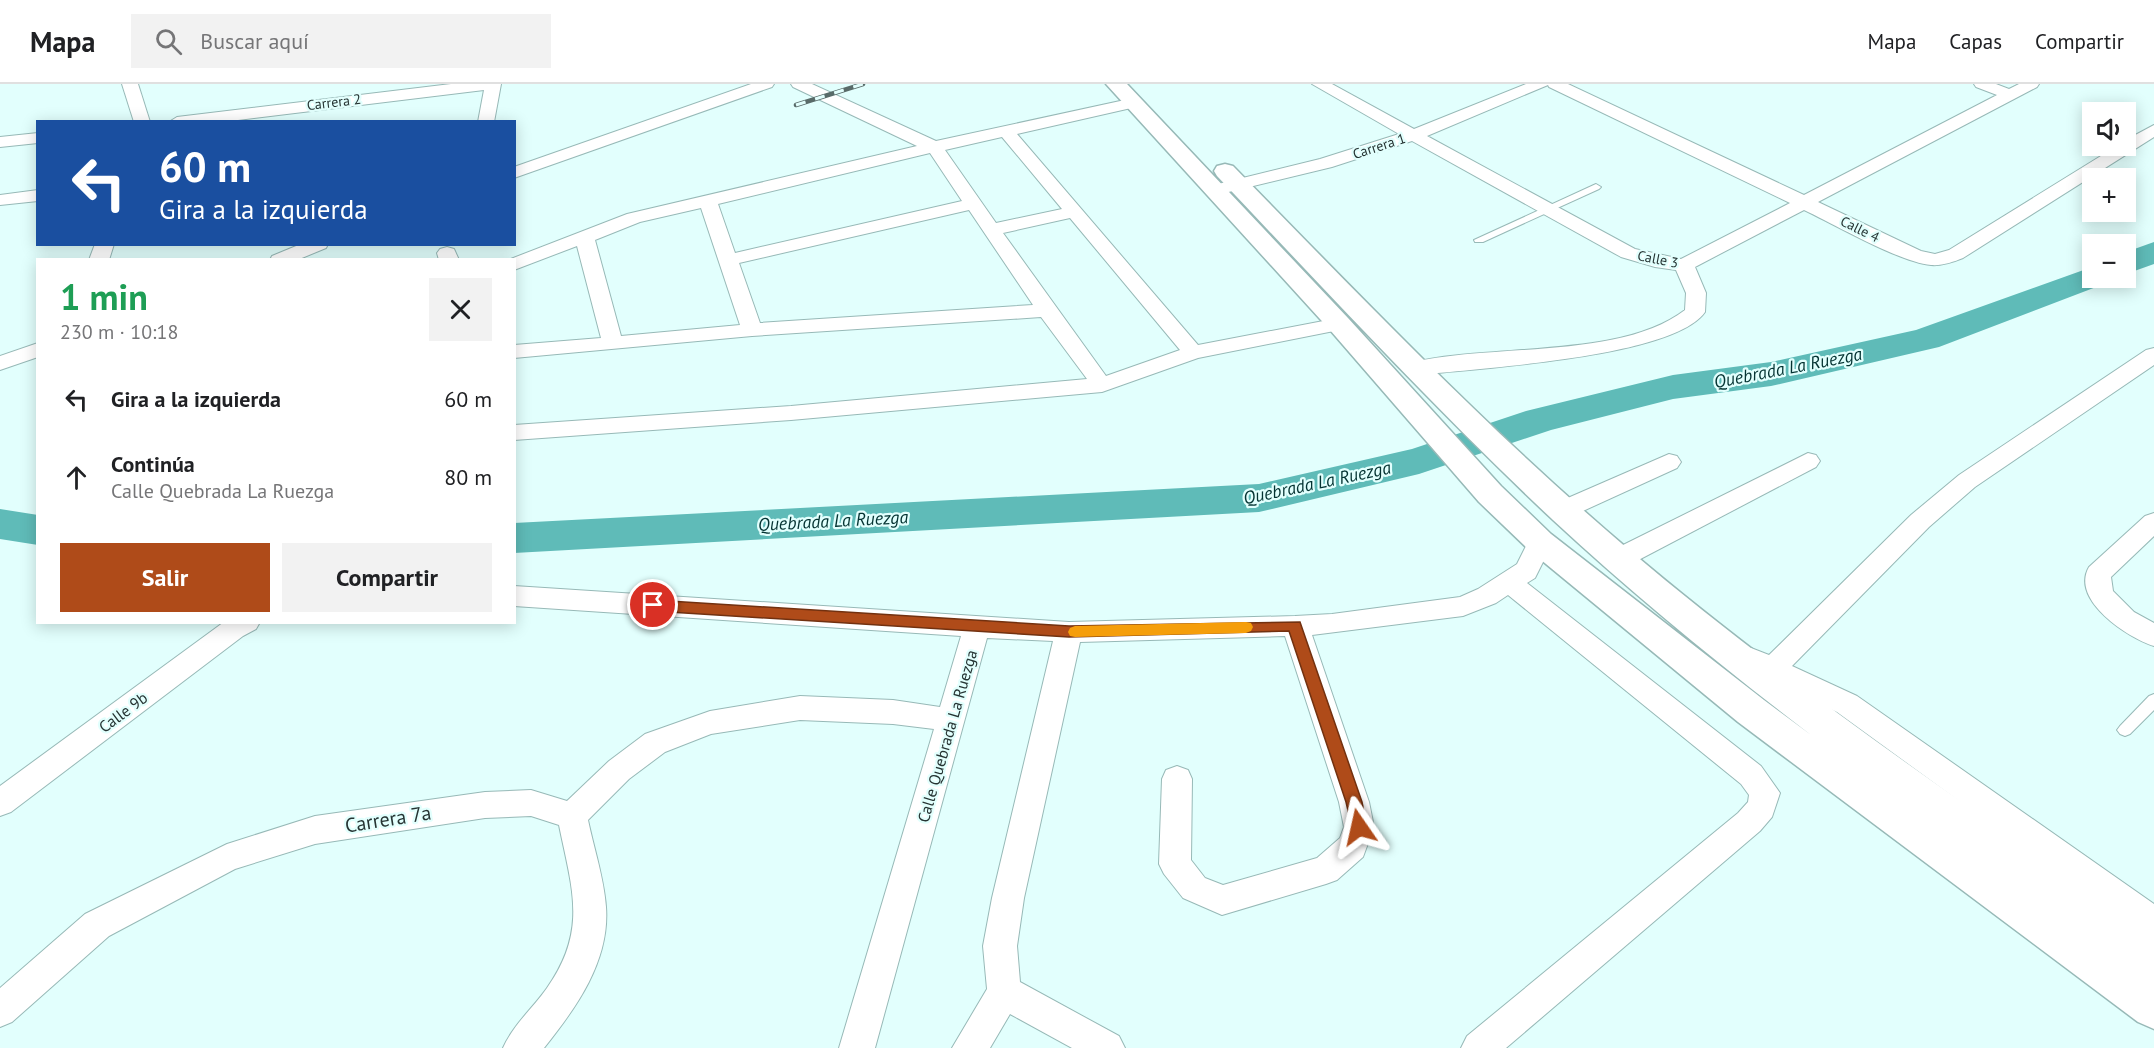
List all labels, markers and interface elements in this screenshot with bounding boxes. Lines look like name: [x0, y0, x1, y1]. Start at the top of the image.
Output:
search box: [131, 14, 551, 68]
text: Mapa: [30, 23, 95, 60]
icon: search: [152, 25, 185, 58]
text: Buscar aquí: [200, 27, 309, 55]
text: Mapa: [1868, 28, 1916, 55]
text: Capas: [1949, 28, 2002, 55]
text: Compartir: [2035, 28, 2124, 55]
street label: Carrera 2: [306, 90, 362, 114]
map controls: [2082, 102, 2136, 288]
button: sound: [2082, 102, 2136, 156]
street label: Carrera 1: [1350, 129, 1408, 163]
text: 60 m: [159, 139, 251, 194]
icon: left: [60, 144, 138, 222]
button: +: [2082, 168, 2136, 222]
text: Gira a la izquierda: [159, 192, 368, 226]
street label: Calle 4: [1837, 212, 1883, 246]
button: −: [2082, 234, 2136, 288]
street label: Calle 3: [1636, 246, 1680, 272]
text: 1 min: [60, 273, 148, 320]
button: close: [429, 278, 492, 341]
text: 230 m · 10:18: [60, 319, 178, 345]
water label: Quebrada La Ruezga: [1712, 342, 1864, 393]
icon: left: [60, 383, 93, 416]
text: Gira a la izquierda: [111, 385, 281, 413]
text: 60 m: [444, 385, 492, 413]
text: Continúa: [111, 450, 195, 478]
water label: Quebrada La Ruezga: [1241, 456, 1393, 509]
icon: ahead: [60, 461, 93, 494]
text: 80 m: [444, 463, 492, 491]
text: Calle Quebrada La Ruezga: [111, 478, 334, 504]
water label: Quebrada La Ruezga: [757, 505, 909, 536]
button: Salir: [60, 543, 270, 612]
button: Compartir: [282, 543, 492, 612]
pin: [627, 579, 678, 630]
icon: arrive: [636, 588, 669, 621]
street label: Calle Quebrada La Ruezga: [913, 647, 981, 825]
street label: Calle 9b: [95, 687, 151, 737]
position arrow: [1327, 795, 1391, 859]
street label: Carrera 7a: [343, 799, 433, 839]

